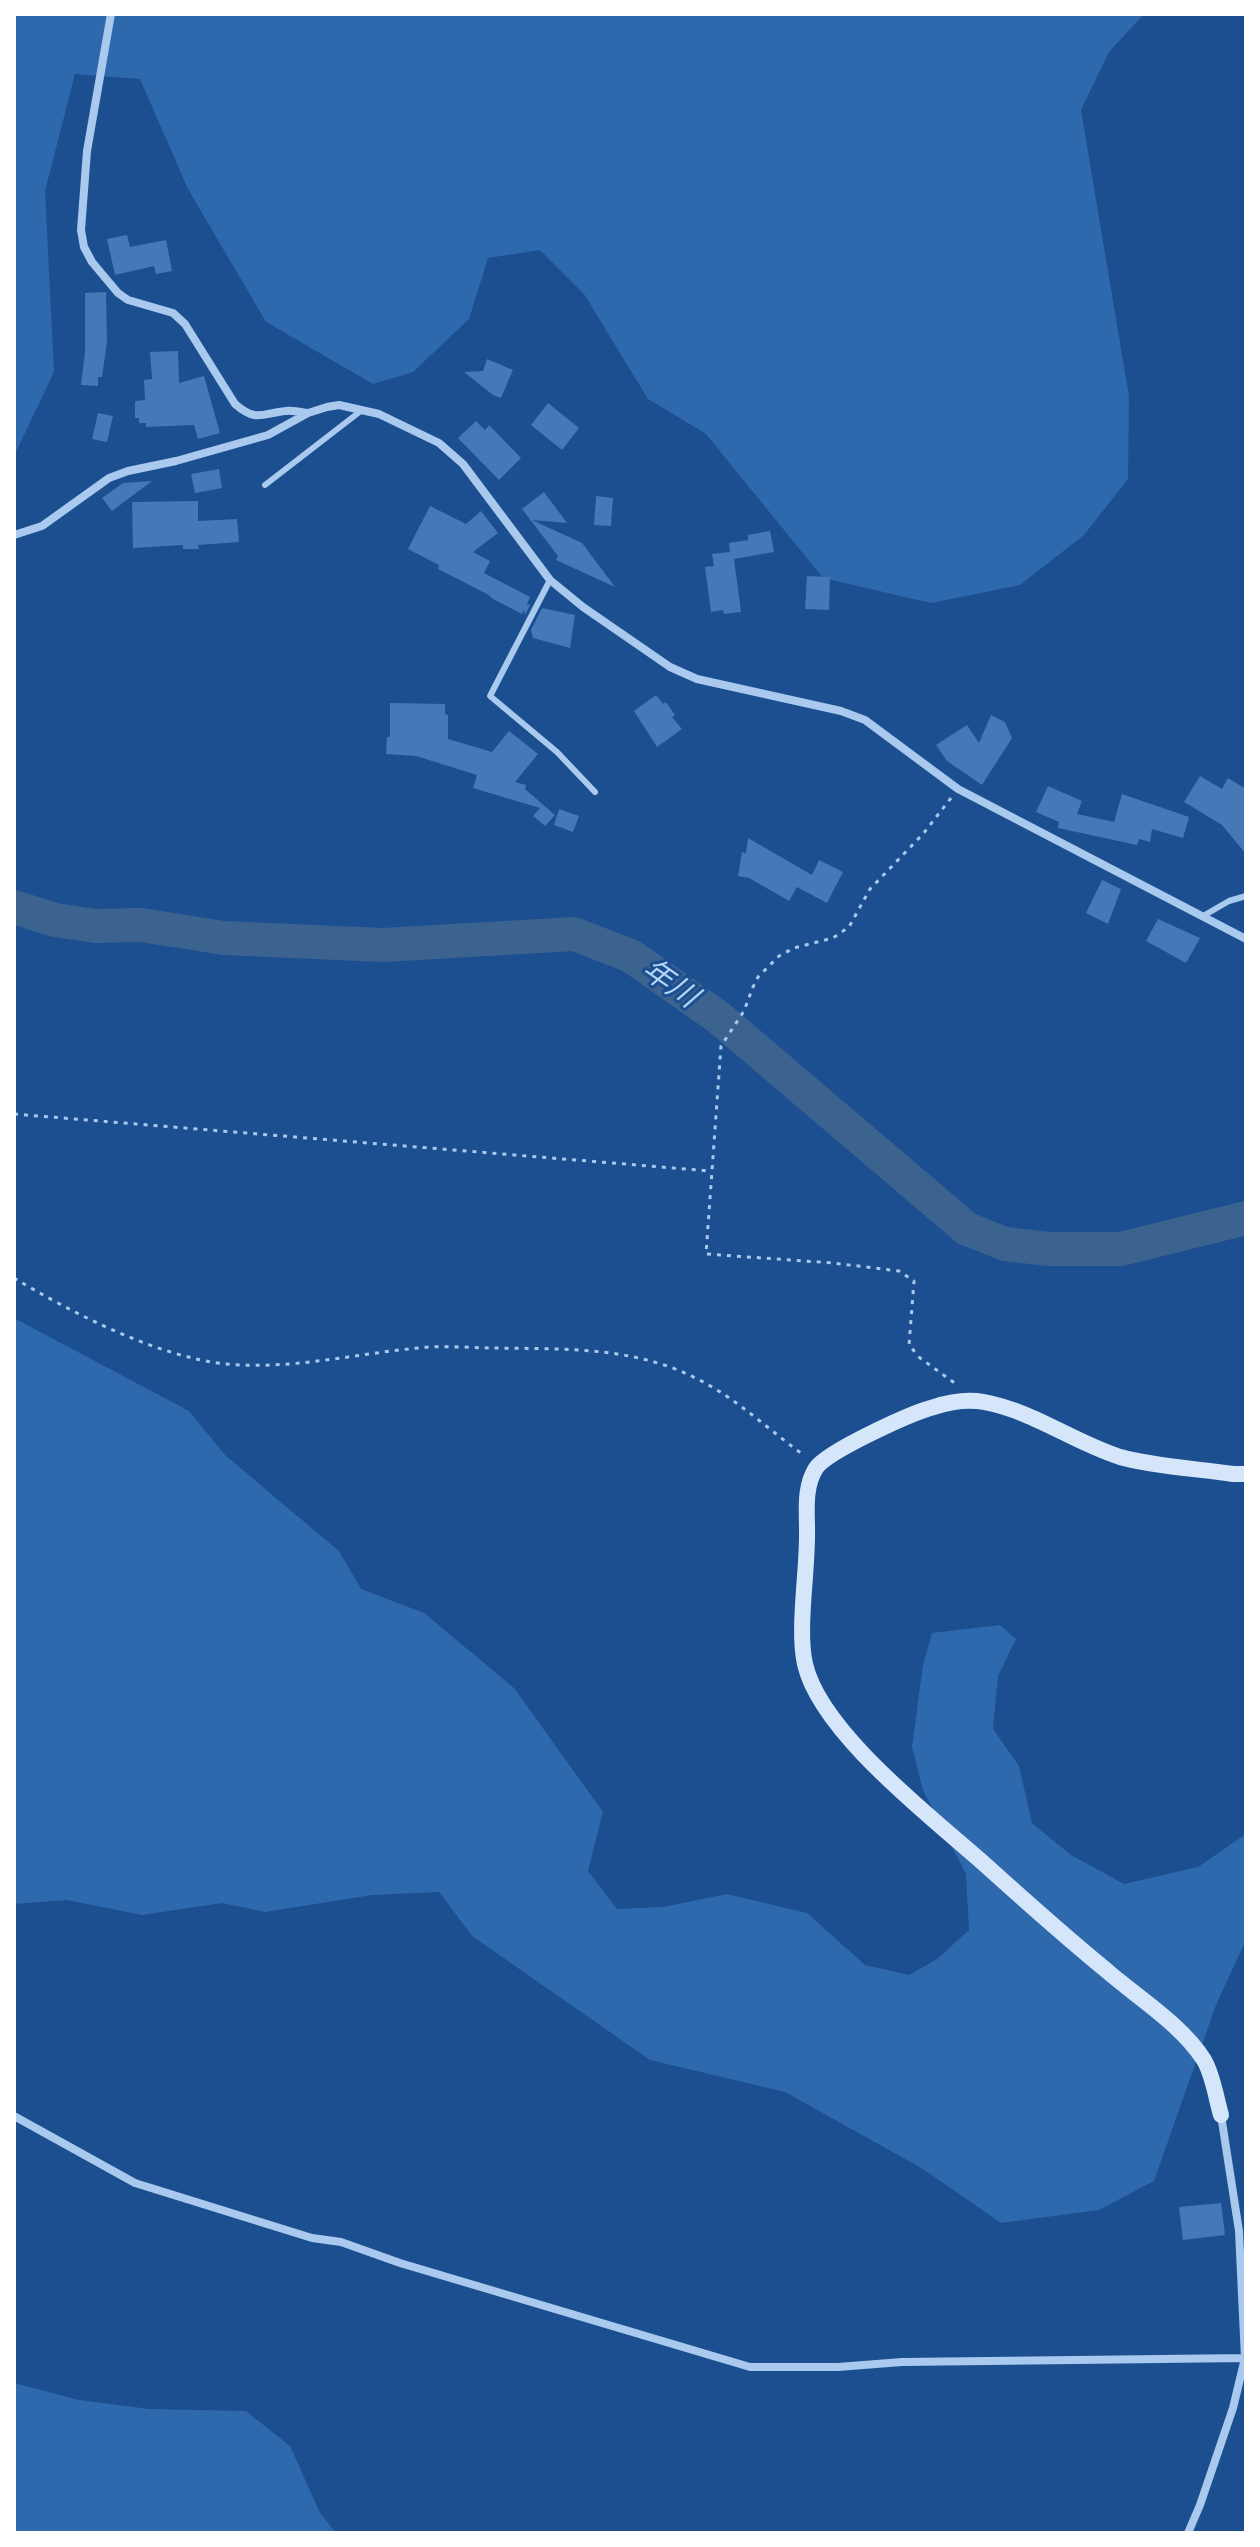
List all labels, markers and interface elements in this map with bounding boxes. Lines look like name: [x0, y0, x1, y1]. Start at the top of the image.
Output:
water label: 年川: [635, 951, 705, 1015]

